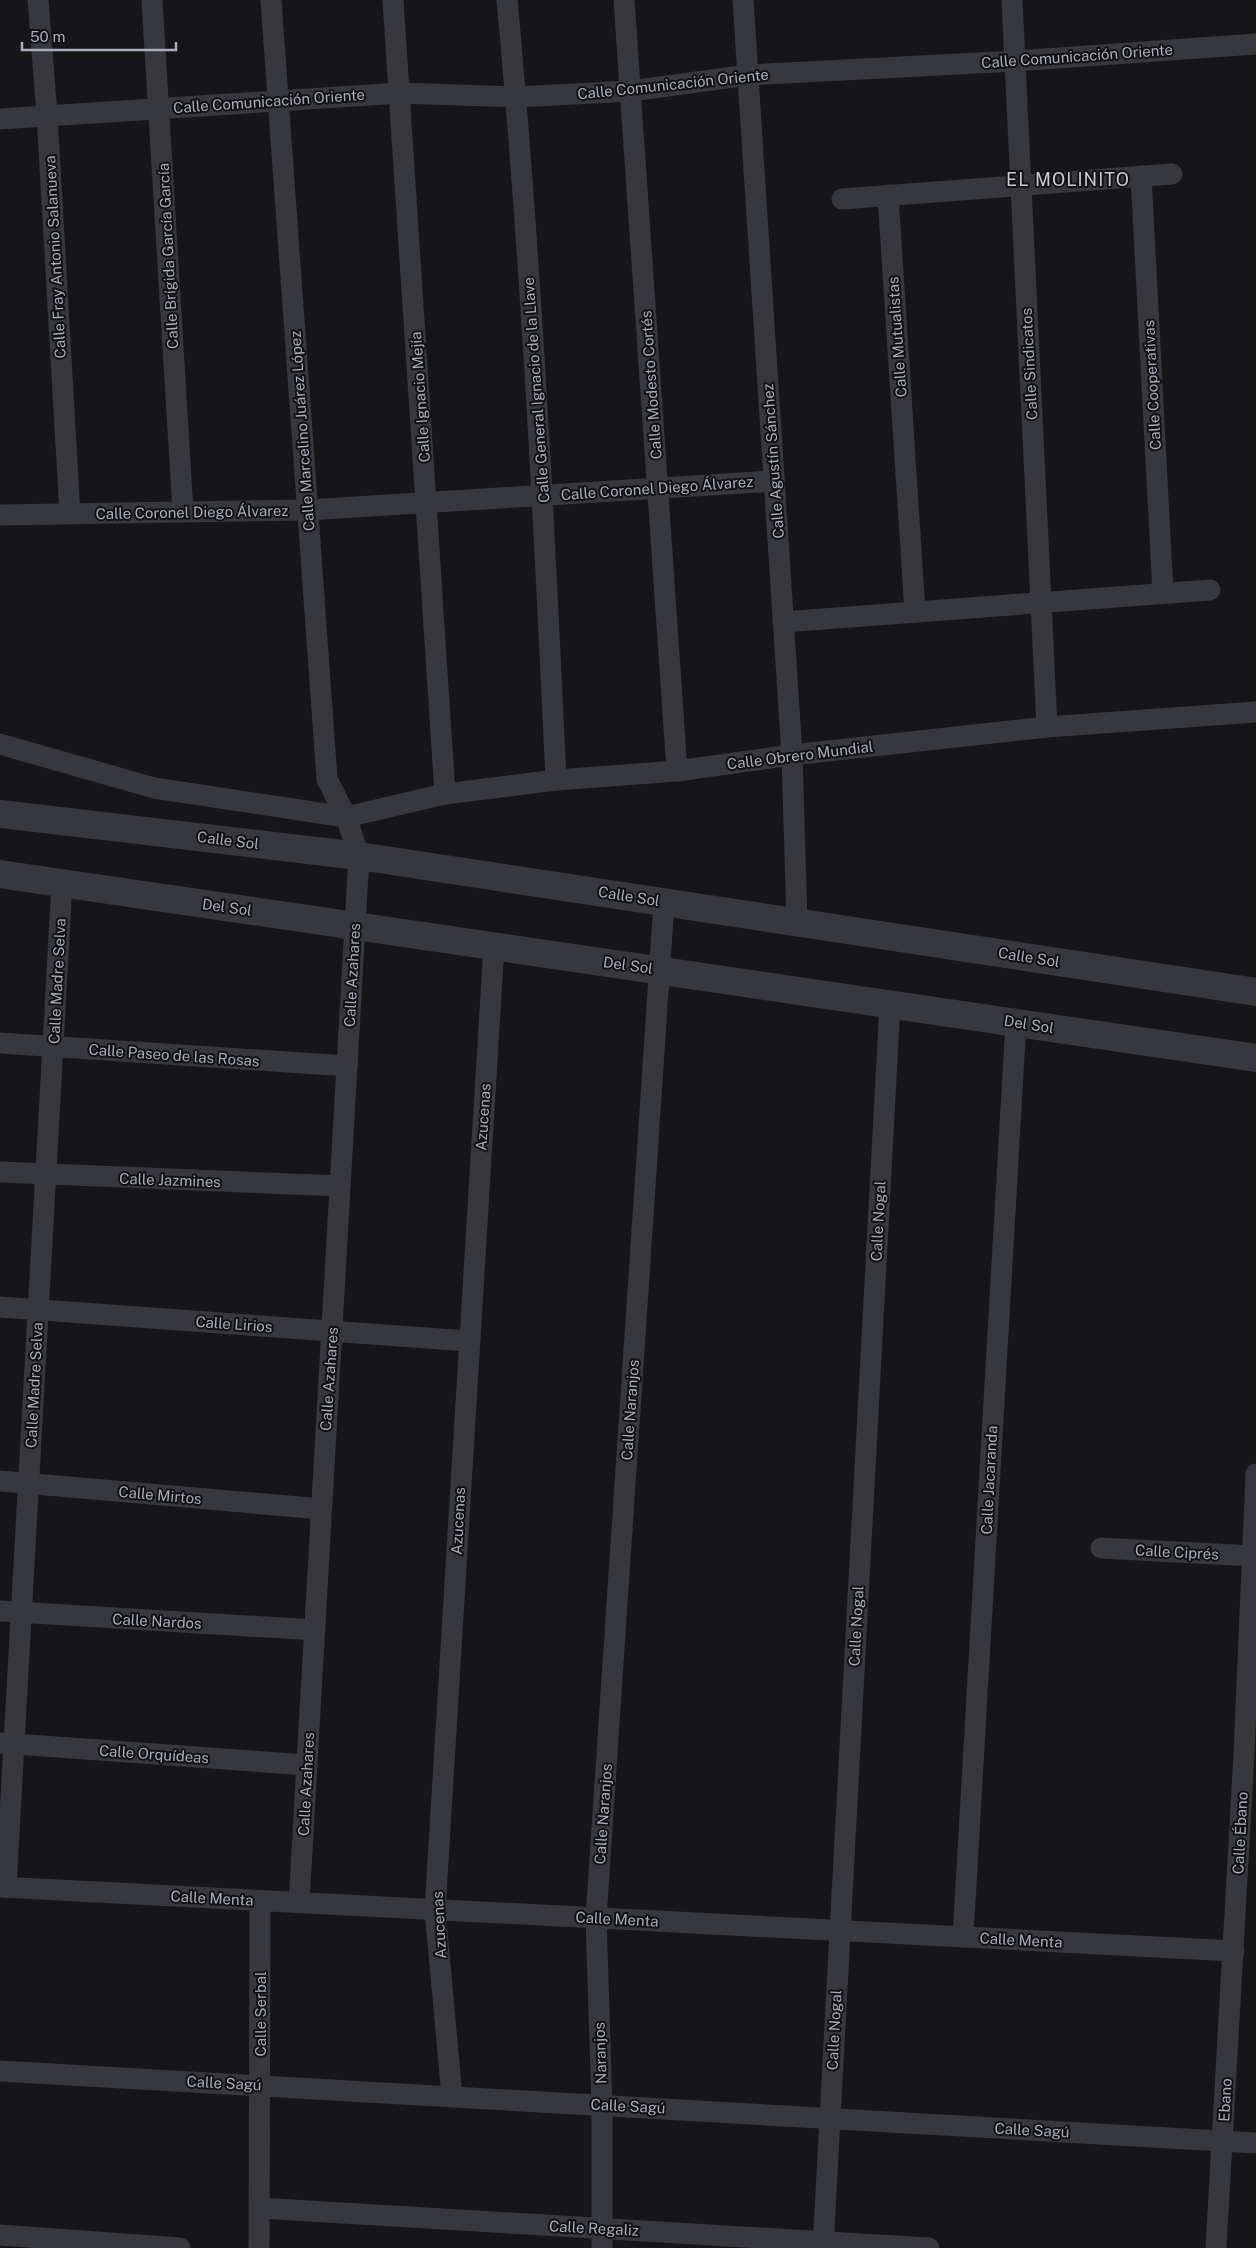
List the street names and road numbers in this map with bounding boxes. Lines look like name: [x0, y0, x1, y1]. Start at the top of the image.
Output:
street label: Calle Comunicación Oriente: [980, 41, 1174, 71]
street label: Calle Comunicación Oriente: [576, 65, 770, 103]
street label: Calle Comunicación Oriente: [172, 86, 366, 116]
street label: Calle Fray Antonio Salanueva: [41, 155, 69, 359]
street label: Calle Brígida García García: [155, 163, 181, 349]
street label: Calle Mutualistas: [884, 276, 910, 398]
street label: Calle General Ignacio de la Llave: [520, 277, 552, 503]
street label: Calle Sindicatos: [1018, 308, 1040, 420]
street label: Calle Modesto Cortés: [637, 310, 665, 460]
street label: Calle Cooperativas: [1140, 320, 1164, 450]
street label: Calle Marcelino Juárez López: [287, 330, 317, 532]
street label: Calle Ignacio Mejía: [407, 331, 433, 463]
street label: Calle Agustín Sánchez: [759, 383, 787, 539]
street label: Calle Coronel Diego Álvarez: [560, 473, 754, 503]
street label: Calle Coronel Diego Álvarez: [95, 502, 289, 522]
street label: Calle Obrero Mundial: [726, 738, 874, 772]
street label: Calle Sol: [196, 828, 260, 852]
street label: Calle Sol: [597, 883, 661, 909]
street label: Del Sol: [201, 895, 253, 919]
street label: Calle Madre Selva: [45, 918, 69, 1044]
street label: Calle Azahares: [341, 923, 363, 1027]
street label: Calle Sol: [997, 944, 1061, 970]
street label: Del Sol: [602, 953, 654, 977]
street label: Del Sol: [1003, 1012, 1055, 1036]
street label: Calle Paseo de las Rosas: [88, 1041, 260, 1069]
street label: Azucenas: [472, 1083, 494, 1151]
street label: Calle Jazmines: [119, 1170, 221, 1190]
street label: Calle Nogal: [867, 1180, 889, 1262]
street label: Calle Lirios: [195, 1313, 273, 1335]
street label: Calle Madre Selva: [22, 1322, 46, 1448]
street label: Calle Azahares: [317, 1327, 341, 1431]
street label: Calle Naranjos: [618, 1359, 642, 1461]
street label: Calle Jacaranda: [978, 1425, 1000, 1535]
street label: Calle Mirtos: [118, 1483, 202, 1507]
street label: Azucenas: [448, 1487, 468, 1555]
street label: Calle Ciprés: [1135, 1541, 1219, 1563]
street label: Calle Nogal: [845, 1585, 867, 1667]
street label: Calle Nardos: [112, 1610, 202, 1632]
street label: Calle Azahares: [295, 1732, 317, 1836]
street label: Calle Orquídeas: [98, 1742, 210, 1766]
street label: Calle Naranjos: [591, 1763, 615, 1865]
street label: Calle Ébano: [1229, 1791, 1251, 1875]
street label: Calle Menta: [170, 1887, 254, 1909]
street label: Azucenas: [429, 1891, 449, 1959]
street label: Calle Menta: [575, 1908, 659, 1930]
street label: Calle Menta: [979, 1929, 1063, 1951]
street label: Calle Serbal: [252, 1971, 269, 2057]
street label: Calle Nogal: [823, 1989, 845, 2071]
street label: Naranjos: [590, 2022, 610, 2084]
street label: Calle Sagú: [186, 2073, 262, 2093]
street label: Ebano: [1215, 2078, 1235, 2122]
street label: Calle Sagú: [590, 2096, 666, 2116]
street label: Calle Sagú: [994, 2120, 1070, 2140]
street label: Calle Regaliz: [549, 2217, 639, 2239]

